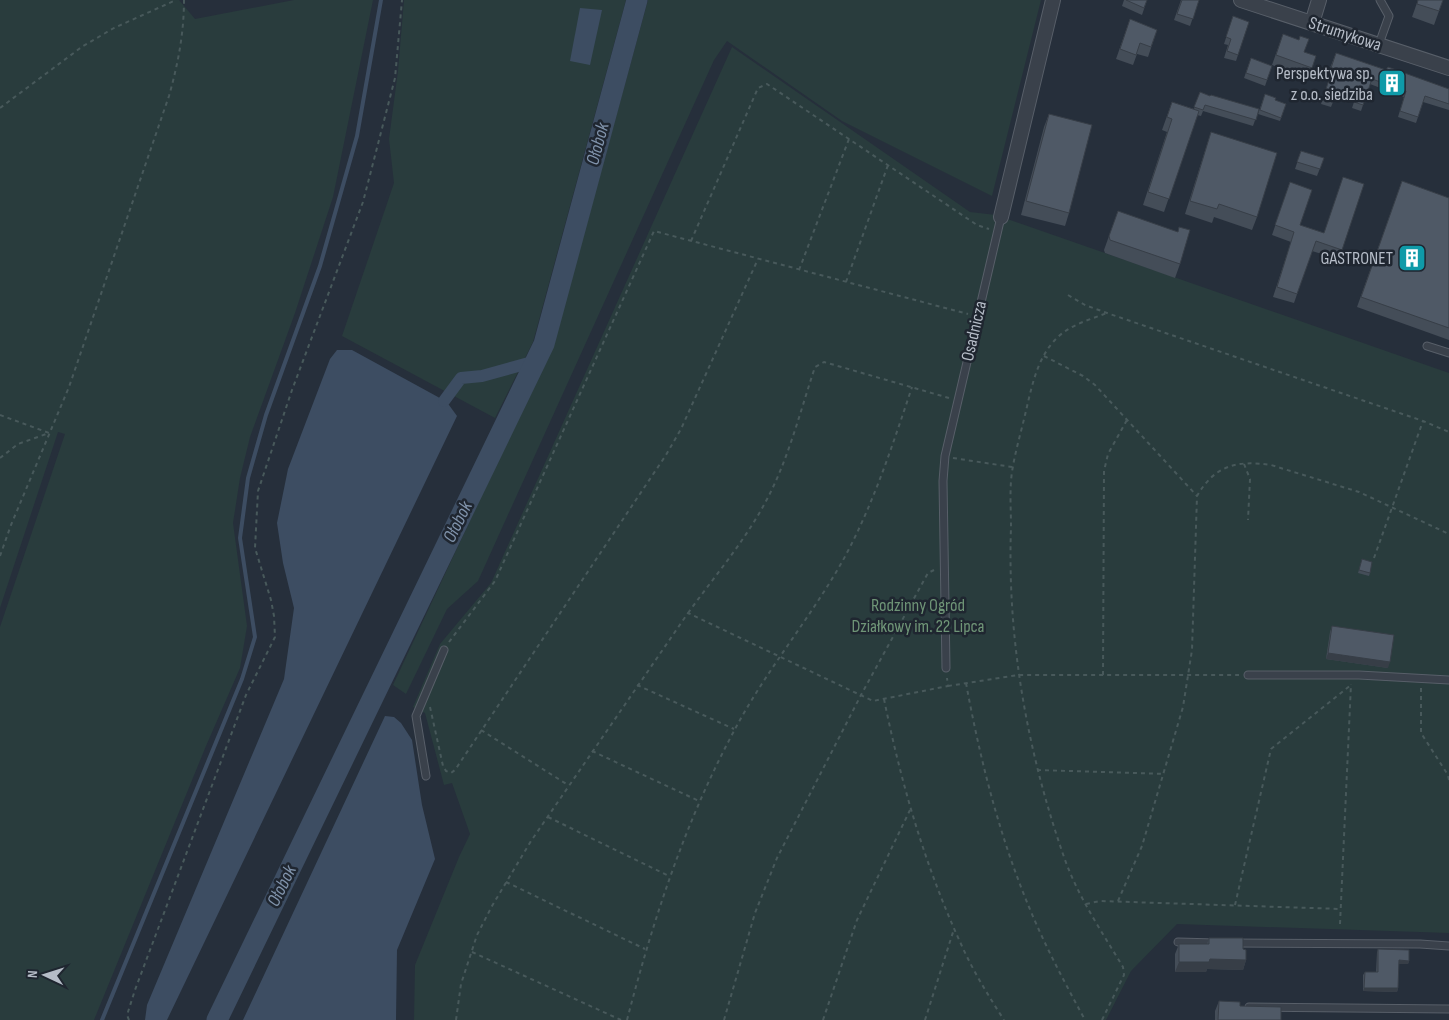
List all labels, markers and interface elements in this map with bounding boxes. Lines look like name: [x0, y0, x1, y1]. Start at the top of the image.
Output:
street label: Strumykowa: [1306, 12, 1384, 56]
place label: Perspektywa sp. z o.o. siedziba: [1276, 63, 1373, 105]
building icon: Perspektywa sp. z o.o. siedziba: [1377, 68, 1407, 98]
water label: Ołobok: [581, 119, 615, 168]
building icon: GASTRONET: [1397, 243, 1427, 273]
place label: GASTRONET: [1320, 248, 1393, 269]
street label: Osadnicza: [957, 299, 991, 363]
water label: Ołobok: [438, 497, 478, 546]
park label: Rodzinny Ogród Działkowy im. 22 Lipca: [851, 595, 985, 637]
water label: Ołobok: [262, 861, 302, 910]
north arrow: [20, 950, 70, 1000]
text: N: [24, 970, 41, 978]

